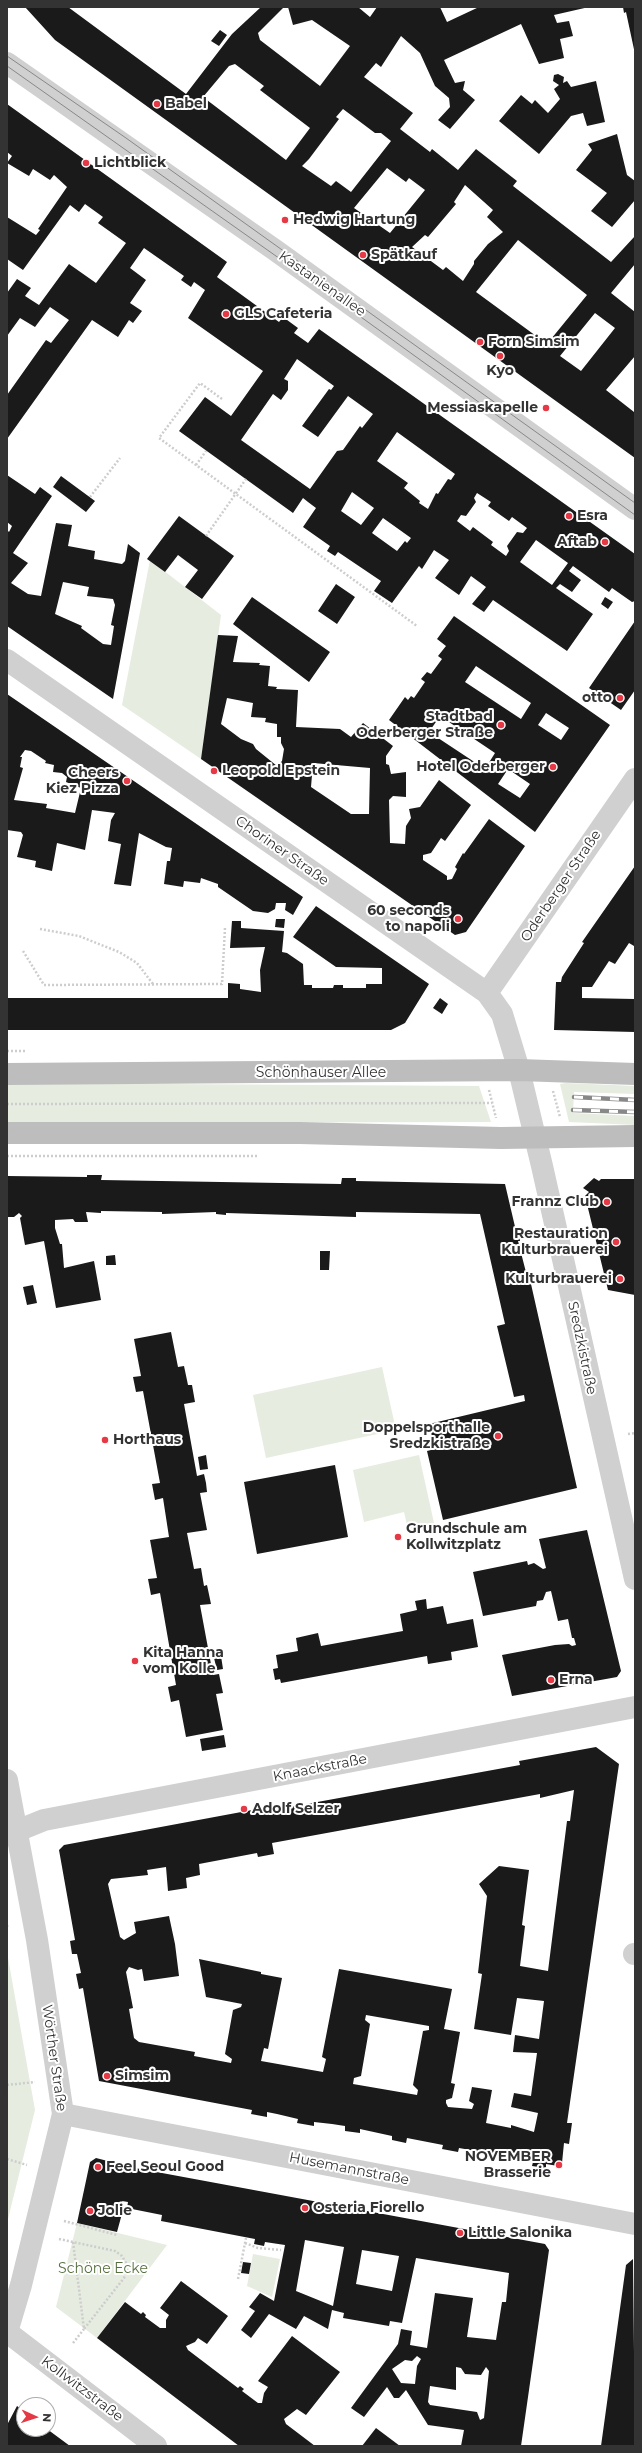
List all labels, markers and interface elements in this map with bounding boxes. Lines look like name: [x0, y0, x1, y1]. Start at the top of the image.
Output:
place label: Babel: [165, 96, 207, 112]
marker: Babel: [152, 99, 162, 109]
place label: Lichtblick: [94, 155, 166, 171]
marker: Lichtblick: [81, 158, 91, 168]
place label: Hedwig Hartung: [293, 212, 415, 228]
marker: Hedwig Hartung: [280, 215, 290, 225]
place label: Spätkauf: [371, 247, 437, 263]
street label: Kastanienallee: [275, 248, 369, 320]
marker: Spätkauf: [358, 250, 368, 260]
place label: GLS Cafeteria: [234, 306, 332, 322]
marker: GLS Cafeteria: [221, 309, 231, 319]
place label: Forn Simsim: [488, 334, 580, 350]
marker: Forn Simsim: [475, 337, 485, 347]
marker: Kyo: [495, 351, 505, 361]
place label: Kyo: [486, 363, 514, 379]
place label: Messiaskapelle: [427, 400, 538, 416]
marker: Messiaskapelle: [541, 403, 551, 413]
place label: Esra: [577, 508, 608, 524]
marker: Esra: [564, 511, 574, 521]
place label: Aftab: [557, 534, 597, 550]
marker: Aftab: [600, 537, 610, 547]
place label: otto: [582, 690, 612, 706]
marker: otto: [615, 693, 625, 703]
place label: Stadtbad Oderberger Straße: [356, 709, 493, 742]
marker: Stadtbad Oderberger Straße: [496, 720, 506, 730]
place label: Hotel Oderberger: [416, 759, 545, 775]
marker: Hotel Oderberger: [548, 762, 558, 772]
place label: Leopold Epstein: [222, 763, 340, 779]
place label: Cheers Kiez Pizza: [46, 765, 119, 798]
marker: Leopold Epstein: [209, 766, 219, 776]
marker: Cheers Kiez Pizza: [122, 776, 132, 786]
street label: Choriner Straße: [232, 813, 332, 889]
street label: Oderberger Straße: [517, 827, 605, 945]
place label: 60 seconds to napoli: [367, 903, 450, 936]
marker: 60 seconds to napoli: [453, 914, 463, 924]
street label: Schönhauser Allee: [256, 1065, 386, 1081]
place label: Frannz Club: [512, 1194, 599, 1210]
marker: Frannz Club: [602, 1197, 612, 1207]
place label: Restauration Kulturbrauerei: [501, 1226, 608, 1258]
marker: Restauration Kulturbrauerei: [611, 1237, 621, 1247]
place label: Kulturbrauerei: [505, 1271, 612, 1287]
marker: Kulturbrauerei: [615, 1274, 625, 1284]
street label: Sredzkistraße: [564, 1300, 600, 1396]
place label: Doppelsporthalle Sredzkistraße: [363, 1420, 490, 1452]
marker: Doppelsporthalle Sredzkistraße: [493, 1431, 503, 1441]
place label: Horthaus: [113, 1432, 181, 1448]
marker: Horthaus: [100, 1435, 110, 1445]
place label: Grundschule am Kollwitzplatz: [406, 1521, 527, 1554]
marker: Grundschule am Kollwitzplatz: [393, 1532, 403, 1542]
place label: Kita Hanna vom Kolle: [143, 1645, 224, 1678]
marker: Kita Hanna vom Kolle: [130, 1656, 140, 1666]
place label: Erna: [559, 1672, 593, 1688]
marker: Erna: [546, 1675, 556, 1685]
street label: Knaackstraße: [272, 1751, 368, 1785]
place label: Adolf Selzer: [252, 1801, 339, 1817]
marker: Adolf Selzer: [239, 1804, 249, 1814]
street label: Wörther Straße: [38, 2004, 70, 2112]
place label: Simsim: [115, 2068, 169, 2084]
marker: Simsim: [102, 2071, 112, 2081]
street label: Husemannstraße: [288, 2149, 410, 2189]
place label: NOVEMBER Brasserie: [465, 2149, 551, 2182]
place label: Feel Seoul Good: [106, 2159, 224, 2175]
marker: NOVEMBER Brasserie: [554, 2160, 564, 2170]
marker: Feel Seoul Good: [93, 2162, 103, 2172]
place label: Osteria Fiorello: [313, 2200, 424, 2216]
place label: Jolie: [98, 2203, 132, 2219]
marker: Osteria Fiorello: [300, 2203, 310, 2213]
marker: Jolie: [85, 2206, 95, 2216]
place label: Little Salonika: [468, 2225, 572, 2241]
marker: Little Salonika: [455, 2228, 465, 2238]
park label: Schöne Ecke: [58, 2261, 148, 2277]
street label: Kollwitzstraße: [38, 2353, 126, 2425]
north arrow: [16, 2397, 56, 2437]
text: N: [40, 2413, 54, 2422]

